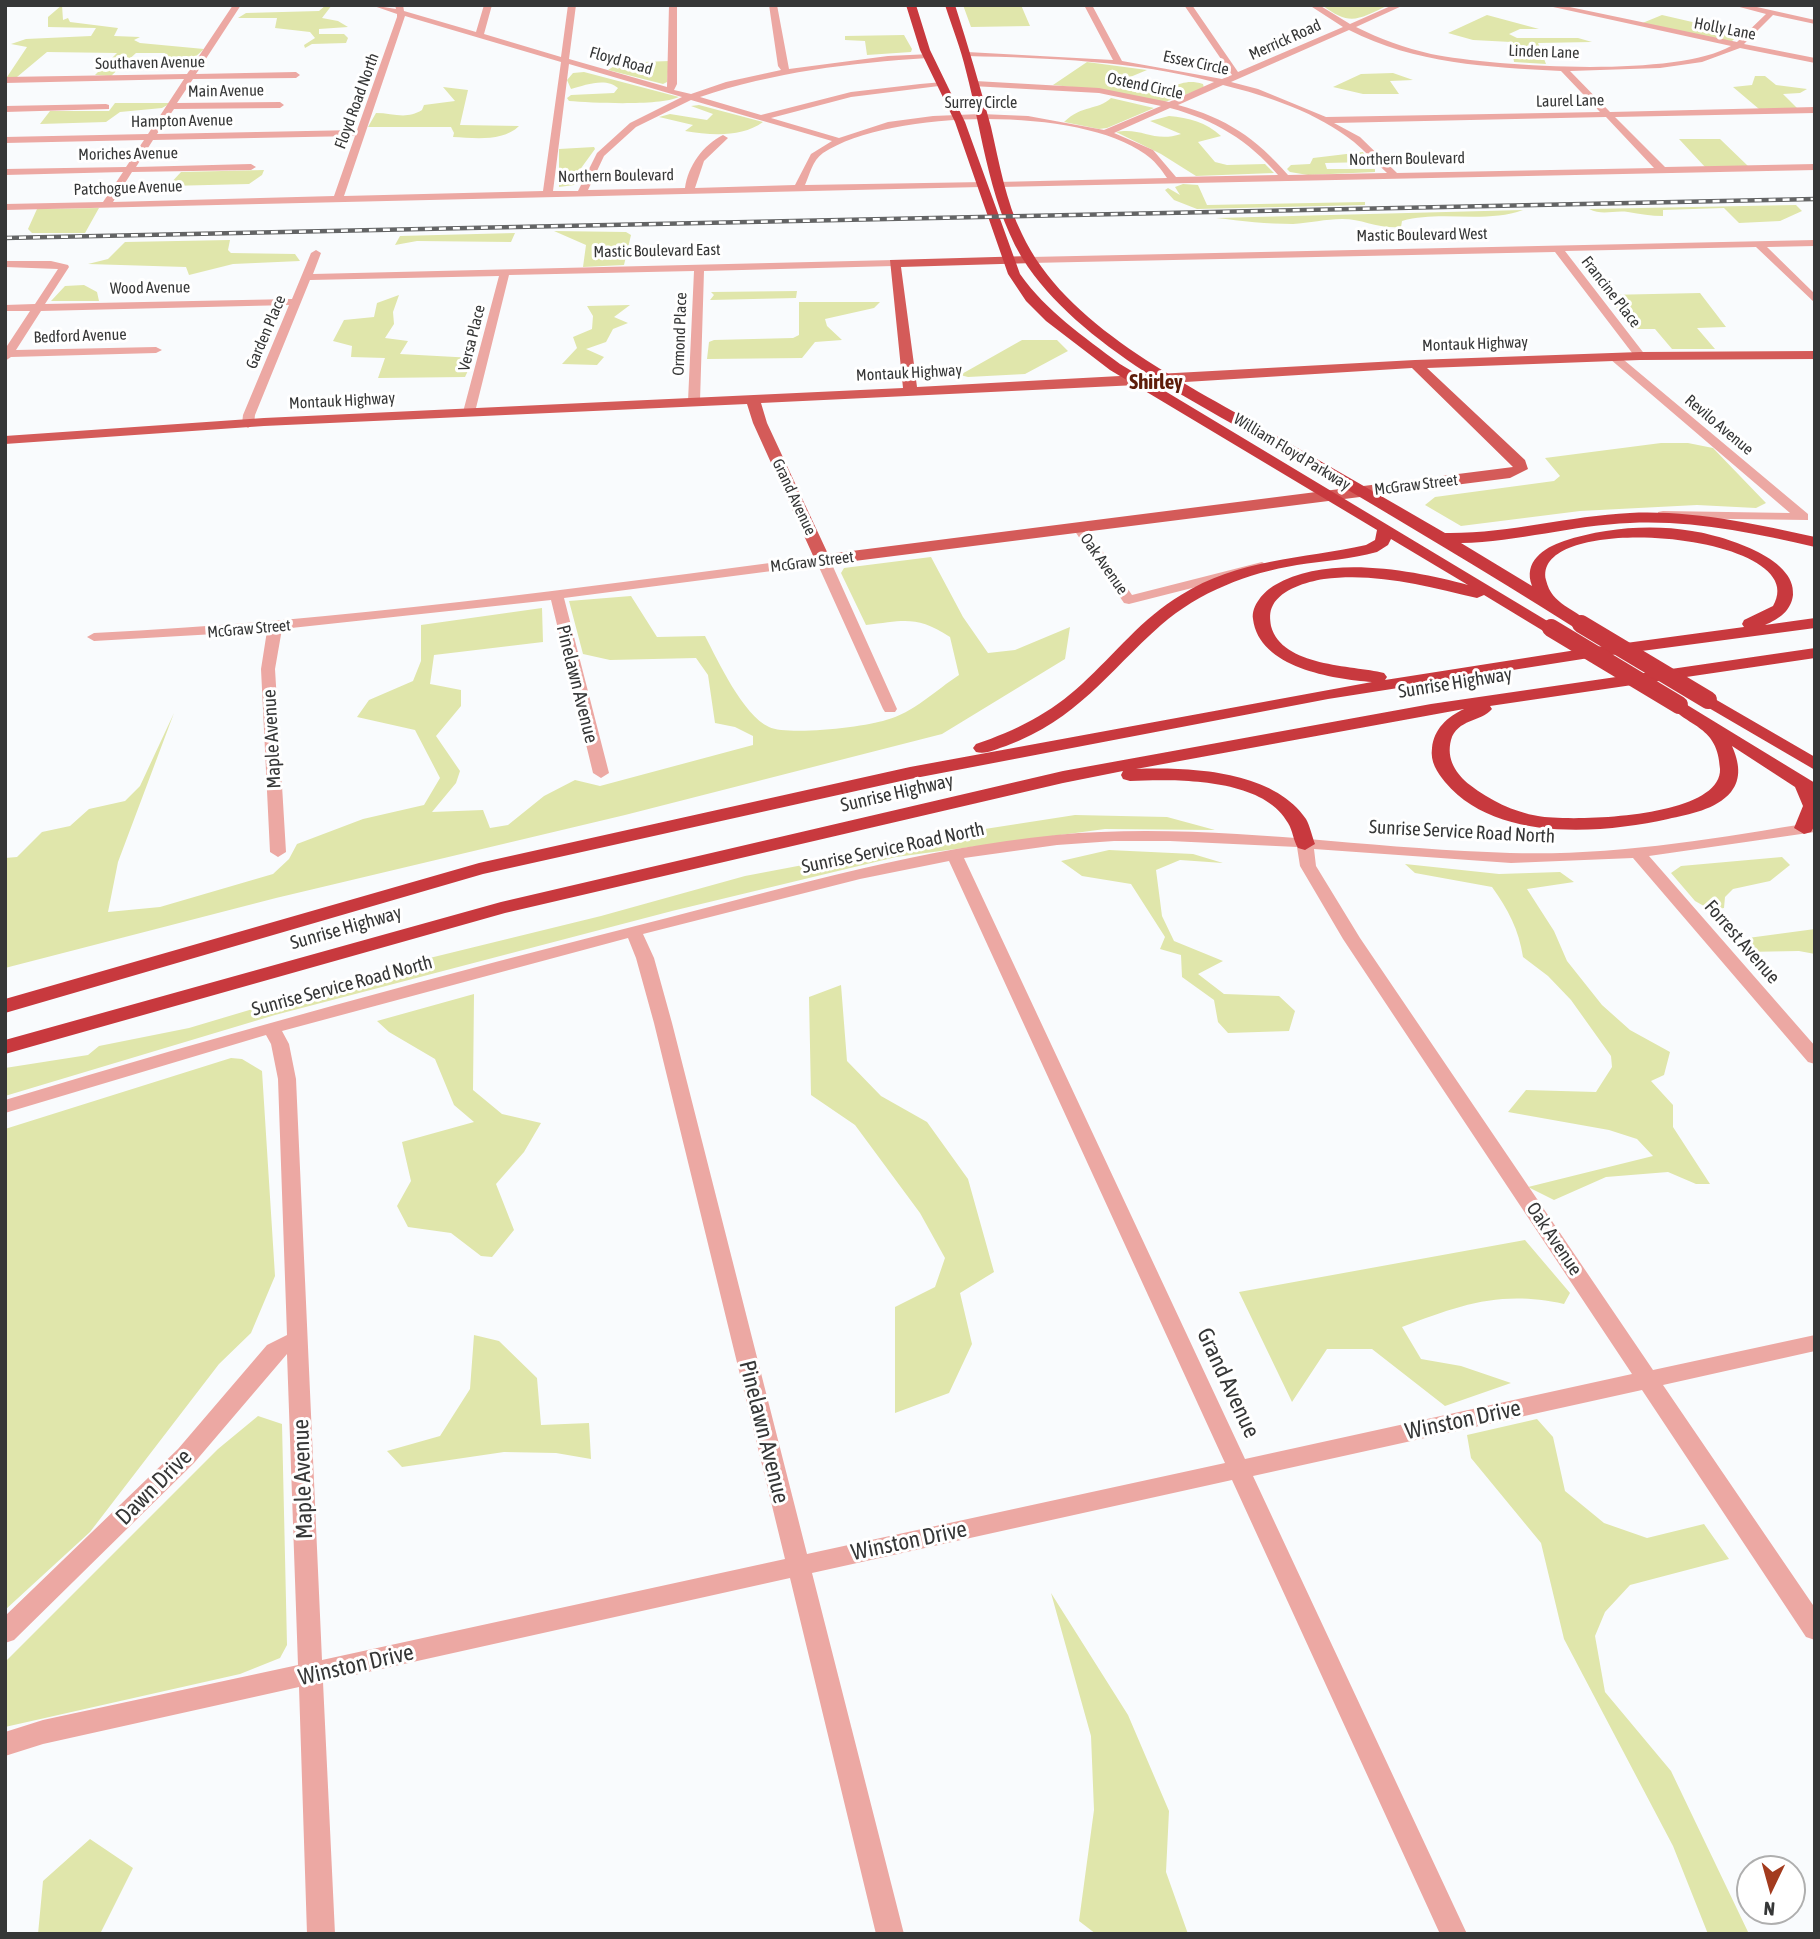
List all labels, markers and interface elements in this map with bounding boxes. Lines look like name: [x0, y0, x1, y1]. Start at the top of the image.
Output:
street label: Holly Lane: [1692, 14, 1758, 44]
street label: Merrick Road: [1246, 16, 1324, 64]
street label: Linden Lane: [1508, 41, 1580, 63]
street label: Floyd Road: [587, 43, 655, 79]
street label: Essex Circle: [1161, 47, 1231, 79]
street label: Floyd Road North: [331, 50, 383, 152]
street label: Southaven Avenue: [95, 52, 205, 74]
street label: Ostend Circle: [1105, 69, 1185, 103]
street label: Main Avenue: [188, 81, 264, 101]
street label: Laurel Lane: [1536, 91, 1604, 111]
street label: Surrey Circle: [945, 93, 1017, 113]
street label: Hampton Avenue: [131, 111, 233, 131]
street label: Moriches Avenue: [78, 144, 178, 164]
street label: Northern Boulevard: [1349, 148, 1465, 170]
street label: Northern Boulevard: [558, 165, 674, 187]
street label: Patchogue Avenue: [73, 177, 183, 199]
street label: Mastic Boulevard West: [1356, 224, 1488, 246]
street label: Mastic Boulevard East: [593, 240, 721, 262]
street label: Francine Place: [1577, 253, 1645, 331]
street label: Wood Avenue: [110, 278, 190, 298]
street label: Garden Place: [242, 292, 290, 372]
street label: Ormond Place: [669, 292, 691, 376]
street label: Versa Place: [455, 303, 489, 373]
street label: Bedford Avenue: [33, 325, 127, 347]
street label: Montauk Highway: [1422, 333, 1528, 355]
street label: Montauk Highway: [856, 361, 962, 385]
district label: Shirley: [1129, 369, 1183, 395]
street label: Montauk Highway: [289, 389, 395, 413]
street label: Revilo Avenue: [1681, 391, 1757, 459]
street label: William Floyd Parkway: [1230, 410, 1354, 494]
street label: Grand Avenue: [768, 456, 820, 538]
street label: McGraw Street: [1373, 470, 1459, 500]
street label: Oak Avenue: [1076, 530, 1132, 598]
street label: McGraw Street: [769, 547, 855, 577]
street label: McGraw Street: [206, 616, 292, 642]
street label: Pinelawn Avenue: [551, 623, 603, 745]
street label: Sunrise Highway: [1396, 663, 1514, 703]
street label: Maple Avenue: [258, 689, 286, 789]
street label: Sunrise Highway: [838, 769, 956, 817]
street label: Sunrise Service Road North: [1368, 816, 1556, 848]
street label: Sunrise Service Road North: [800, 818, 986, 878]
street label: Forrest Avenue: [1699, 895, 1785, 989]
street label: Sunrise Highway: [288, 901, 404, 955]
street label: Sunrise Service Road North: [249, 951, 435, 1021]
street label: Oak Avenue: [1521, 1198, 1587, 1280]
street label: Grand Avenue: [1191, 1324, 1265, 1442]
street label: Pinelawn Avenue: [733, 1358, 795, 1506]
street label: Winston Drive: [1403, 1394, 1523, 1446]
street label: Maple Avenue: [287, 1418, 319, 1540]
street label: Dawn Drive: [110, 1443, 198, 1531]
street label: Winston Drive: [849, 1515, 969, 1567]
street label: Winston Drive: [296, 1638, 416, 1692]
north arrow: [1736, 1855, 1806, 1925]
text: N: [1763, 1897, 1776, 1920]

